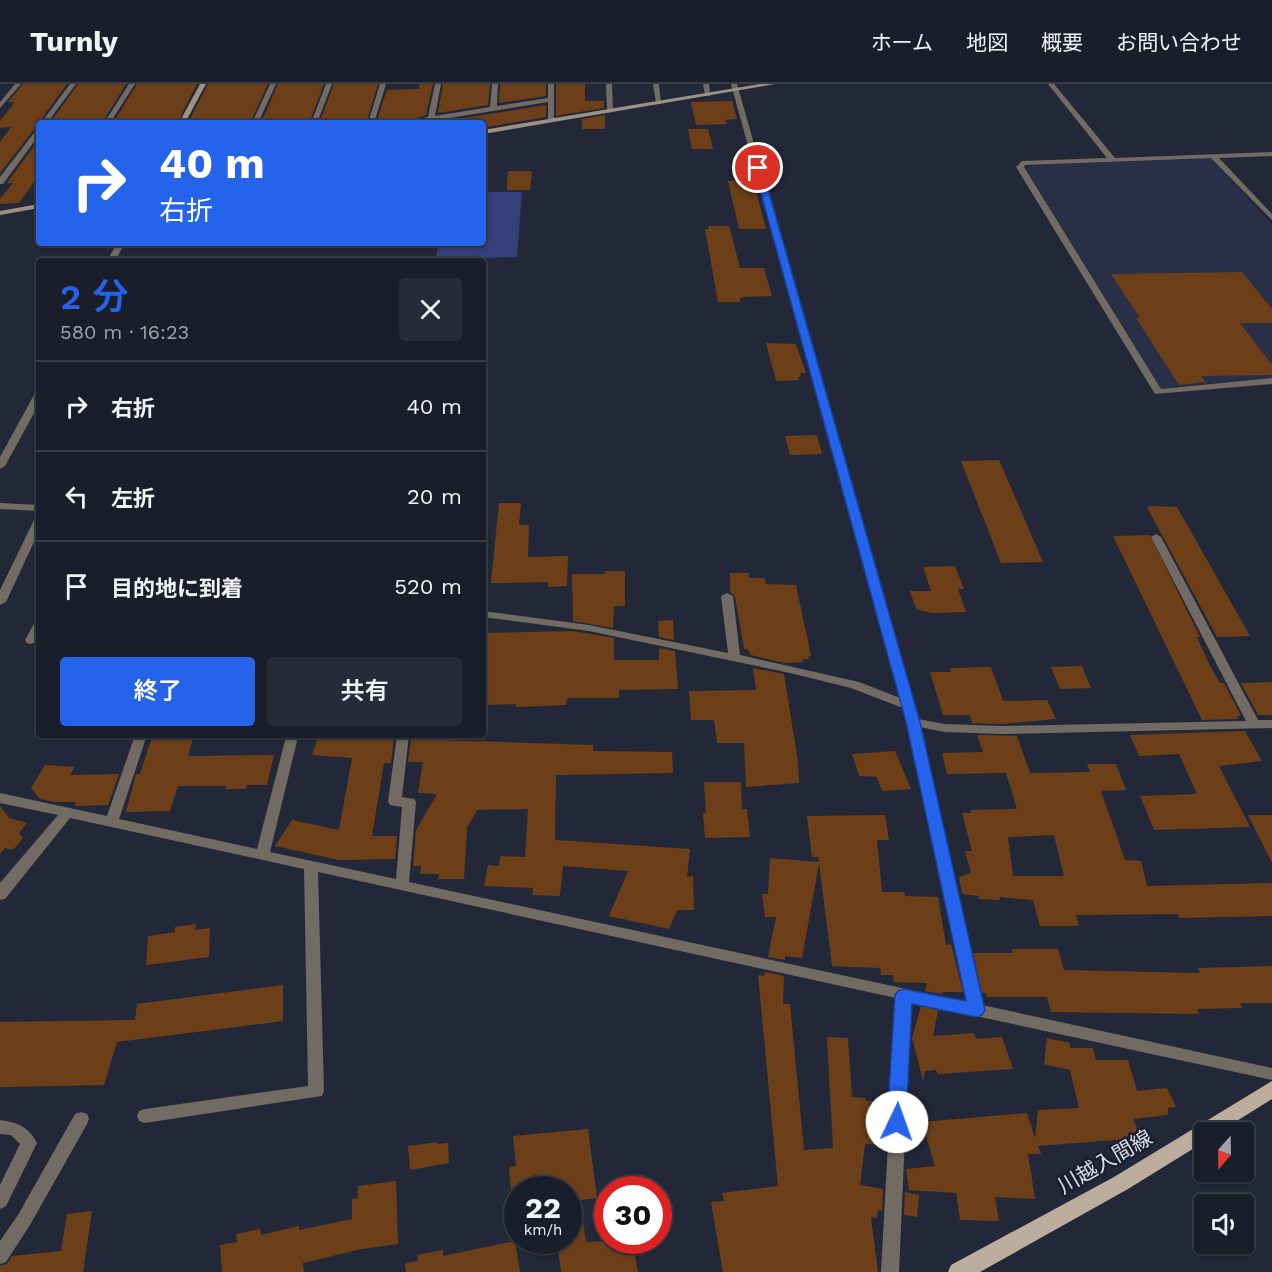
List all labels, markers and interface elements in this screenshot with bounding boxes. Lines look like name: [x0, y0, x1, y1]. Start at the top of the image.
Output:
text: Turnly: [30, 25, 118, 58]
text: ホーム: [871, 30, 933, 55]
text: 地図: [966, 30, 1008, 55]
text: 概要: [1041, 30, 1083, 55]
text: お問い合わせ: [1116, 30, 1242, 55]
text: 40 m: [159, 139, 265, 188]
pin: [732, 142, 783, 193]
icon: right: [60, 144, 138, 222]
icon: arrive: [741, 151, 774, 184]
text: 右折: [159, 195, 213, 227]
text: 2 分: [60, 276, 128, 318]
button: close: [399, 278, 462, 341]
text: 580 m · 16:23: [60, 320, 189, 344]
icon: right: [60, 390, 93, 423]
text: 40 m: [406, 394, 462, 419]
text: 右折: [111, 396, 155, 421]
icon: left: [60, 480, 93, 513]
text: 20 m: [407, 484, 462, 509]
text: 左折: [111, 486, 155, 511]
icon: arrive: [60, 570, 93, 603]
text: 520 m: [394, 574, 462, 599]
text: 目的地に到着: [111, 576, 243, 601]
button: 終了: [60, 657, 255, 726]
button: 共有: [267, 657, 462, 726]
position arrow: [865, 1090, 929, 1154]
north arrow: [1194, 1122, 1254, 1182]
map controls: [1194, 1122, 1254, 1254]
street label: 川越入間線: [1053, 1124, 1156, 1199]
speed limit sign: 30: [594, 1176, 672, 1254]
text: 22: [525, 1190, 561, 1225]
button: sound: [1194, 1194, 1254, 1254]
text: km/h: [524, 1221, 562, 1239]

